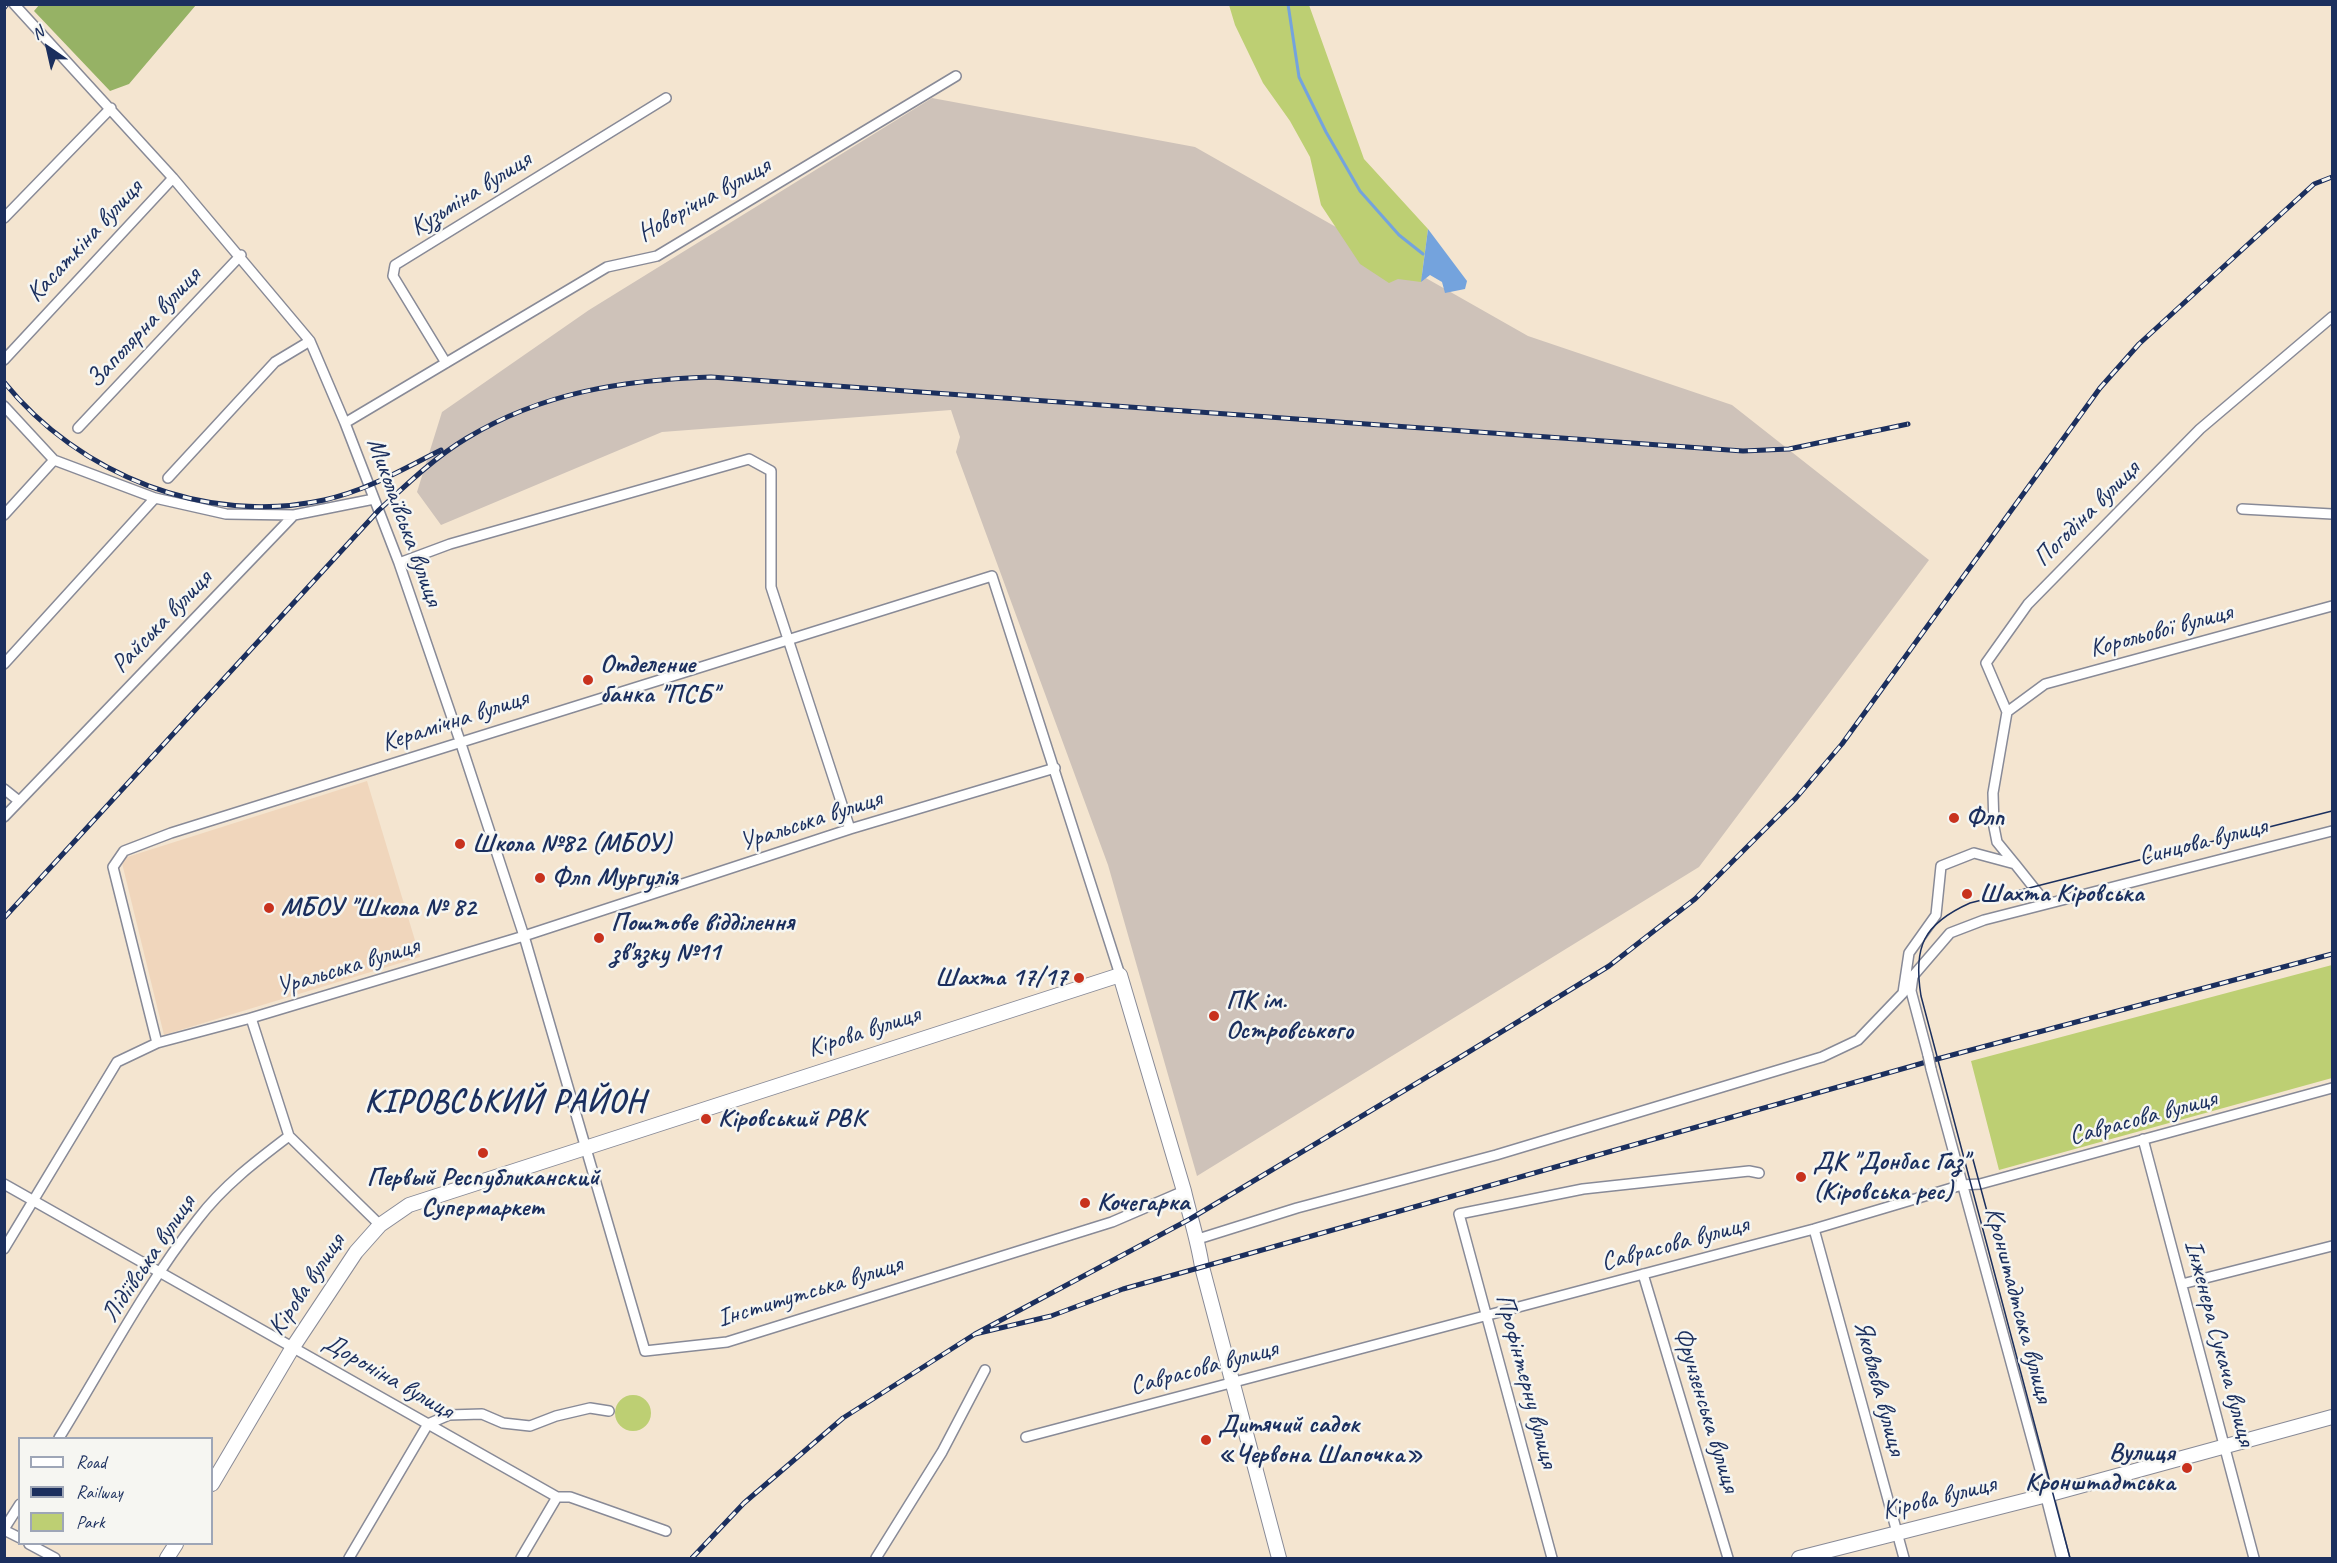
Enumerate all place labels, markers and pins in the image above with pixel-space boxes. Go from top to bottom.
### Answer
place label: Отделение банка "ПСБ" [600,649,718,710]
marker: Отделение банка "ПСБ" [581,673,595,687]
place label: Флп [1966,802,2005,834]
marker: Флп [1947,811,1961,825]
place label: Школа №82 (МБОУ) [472,828,671,860]
marker: Школа №82 (МБОУ) [453,837,467,851]
place label: Флп Мургулія [552,862,678,894]
marker: Флп Мургулія [533,871,547,885]
place label: Шахта Кіровська [1979,878,2144,910]
marker: Шахта Кіровська [1960,887,1974,901]
place label: МБОУ "Школа № 82 [281,892,476,924]
marker: МБОУ "Школа № 82 [262,901,276,915]
place label: Поштове відділення зв'язку №11 [611,907,794,969]
marker: Поштове відділення зв'язку №11 [592,931,606,945]
place label: Шахта 17/17 [935,962,1067,994]
marker: Шахта 17/17 [1072,971,1086,985]
place label: ПК ім. Островського [1226,985,1353,1046]
marker: ПК ім. Островського [1207,1009,1221,1023]
place label: Кіровський РВК [718,1103,865,1135]
marker: Кіровський РВК [699,1112,713,1126]
marker: Первый Республиканский Супермаркет [476,1146,490,1160]
place label: ДК "Донбас Газ" (Кіровська рес) [1813,1146,1968,1208]
place label: Первый Республиканский Супермаркет [367,1162,599,1224]
marker: ДК "Донбас Газ" (Кіровська рес) [1794,1170,1808,1184]
place label: Кочегарка [1097,1187,1189,1219]
marker: Кочегарка [1078,1196,1092,1210]
place label: Дитячий садок «Червона Шапочка» [1218,1409,1423,1470]
marker: Дитячий садок «Червона Шапочка» [1199,1433,1213,1447]
place label: Вулиця Кронштадтська [2025,1437,2175,1498]
marker: Вулиця Кронштадтська [2180,1461,2194,1475]

